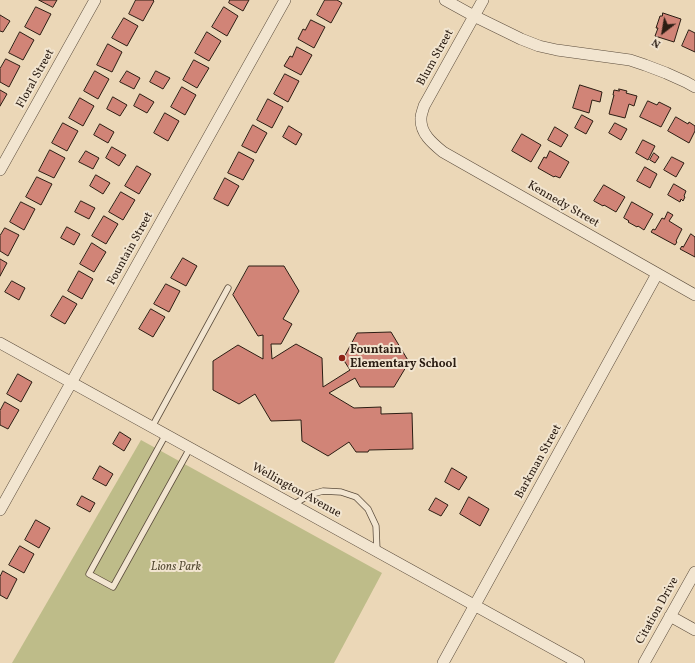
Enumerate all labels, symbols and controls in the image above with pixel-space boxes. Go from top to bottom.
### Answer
north arrow [643,12,683,52]
street label: Blum Street [415,27,457,89]
text: N [649,34,664,51]
street label: Floral Street [14,47,58,111]
street label: Kennedy Street [525,179,601,231]
street label: Fountain Street [105,210,157,288]
place label: Fountain Elementary School [350,344,457,372]
marker: Fountain Elementary School [337,353,347,363]
street label: Barkman Street [513,422,565,502]
street label: Wellington Avenue [249,460,343,522]
park label: Lions Park [151,561,201,575]
street label: Citation Drive [634,575,682,647]

